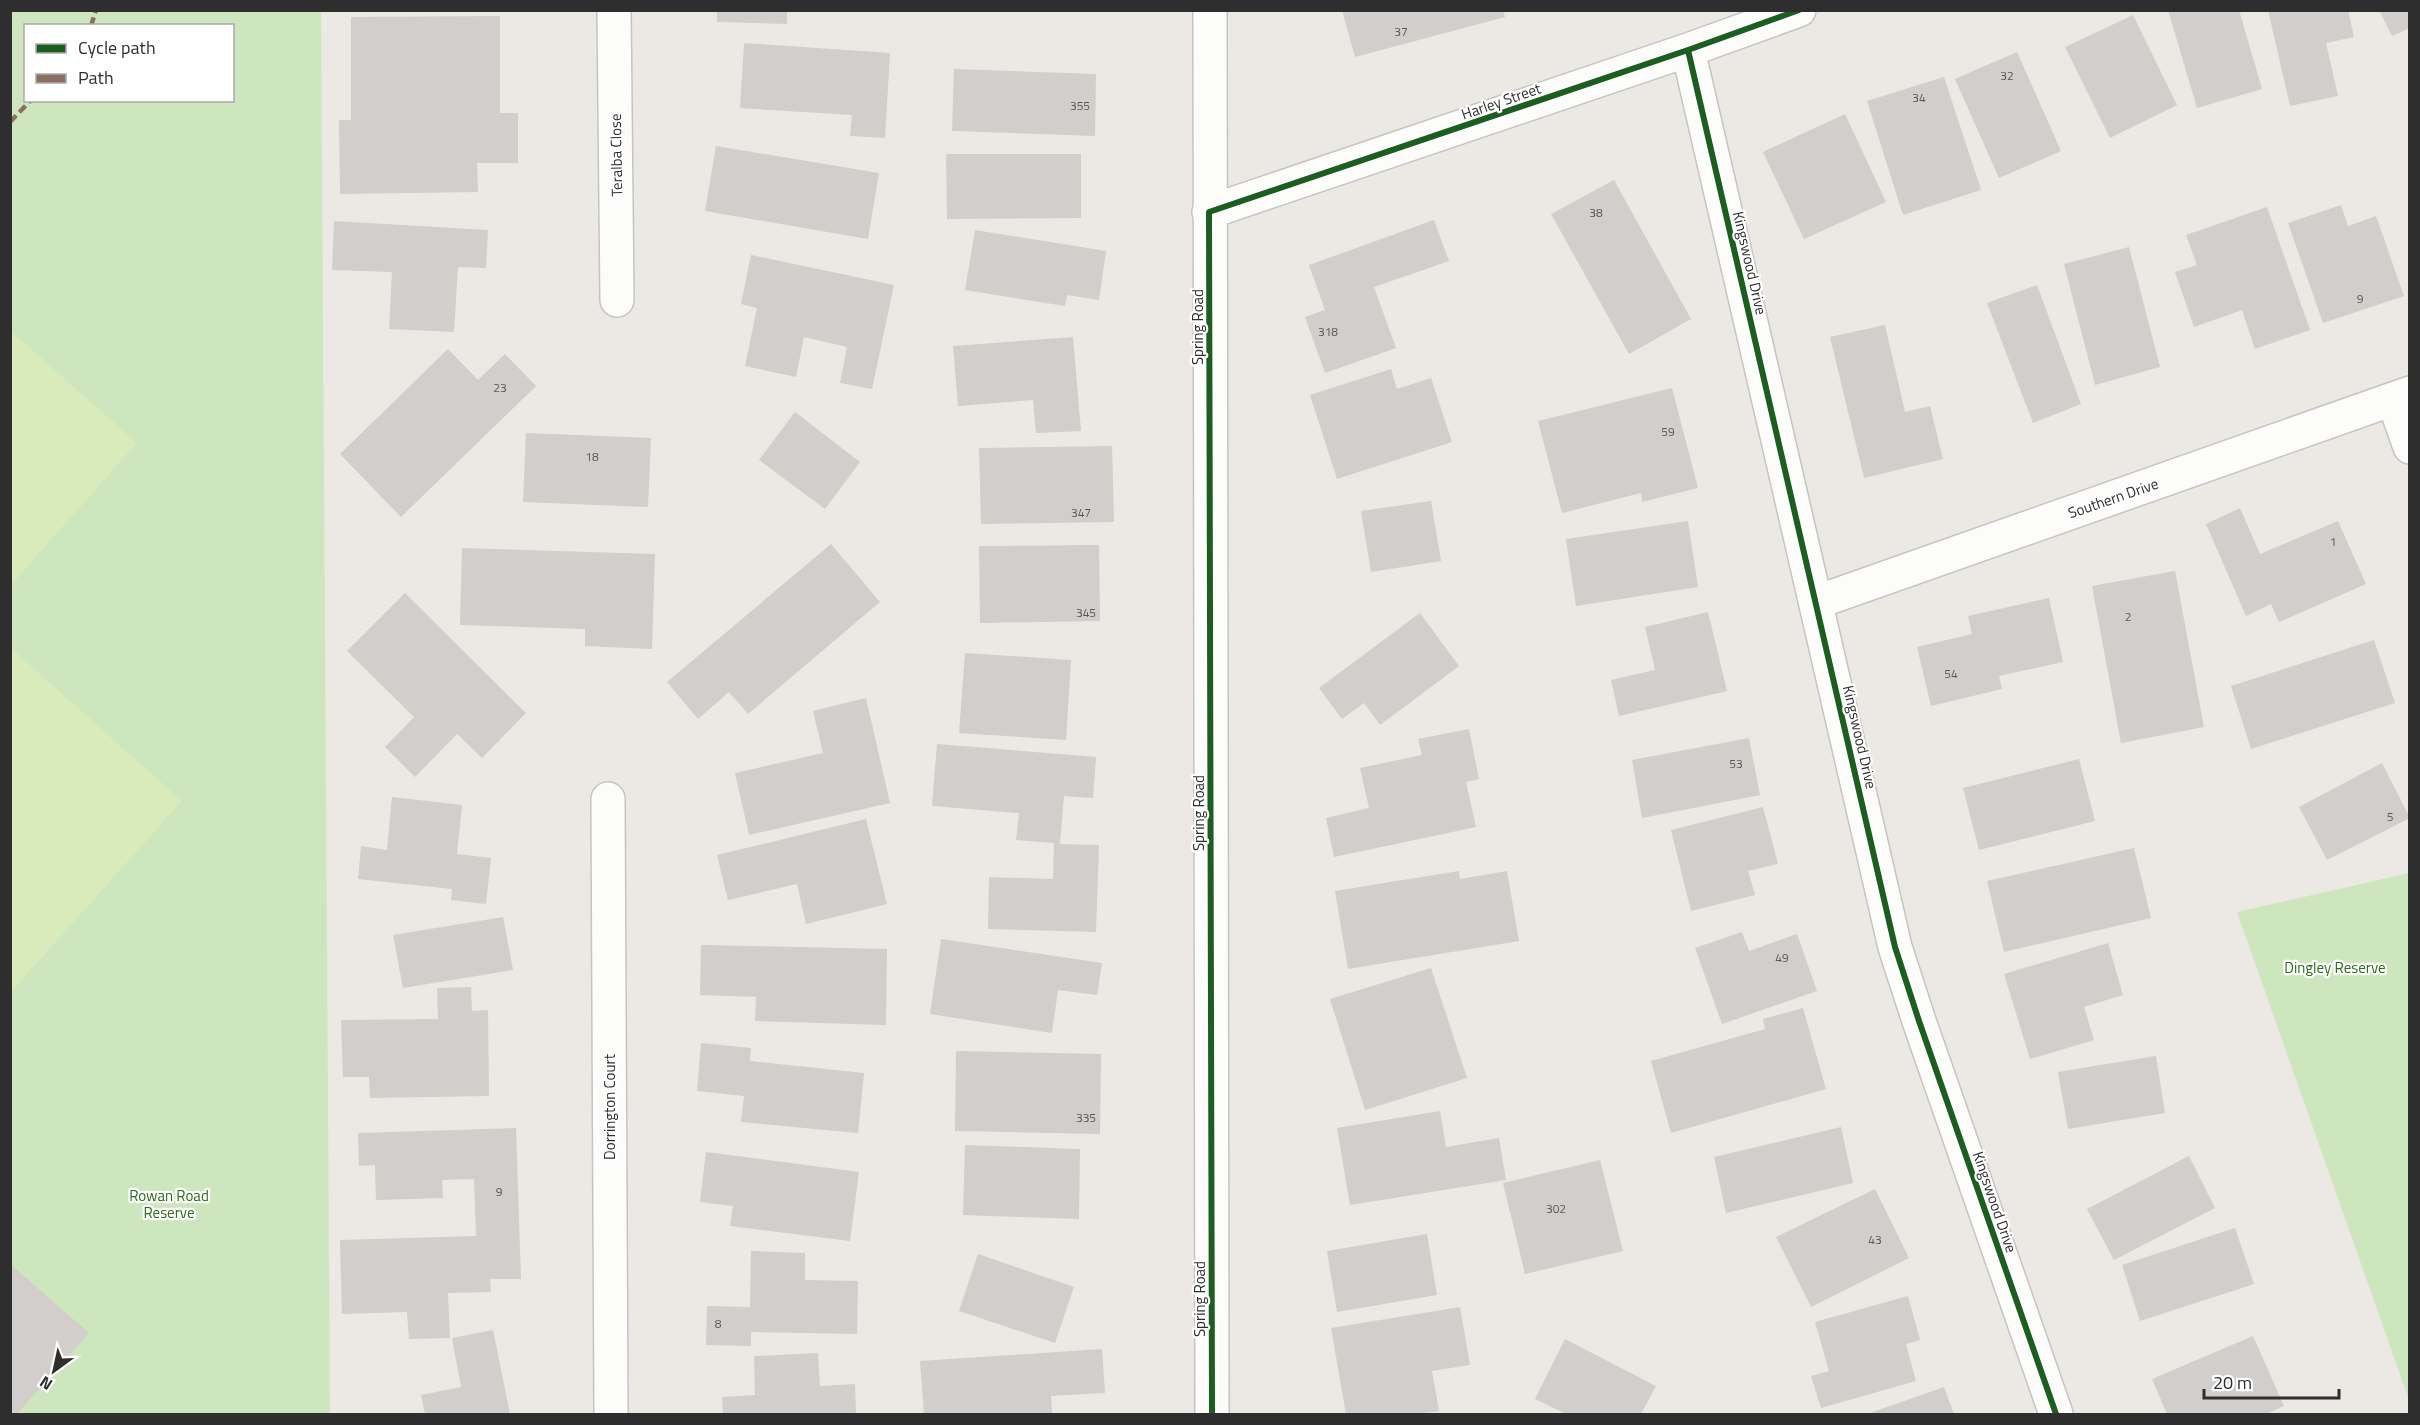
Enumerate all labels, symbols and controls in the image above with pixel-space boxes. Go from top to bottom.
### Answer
house number: 37 [1394,22,1408,41]
legend [24,24,234,102]
text: Cycle path [78,34,156,61]
text: Path [78,64,114,91]
house number: 32 [2000,66,2014,85]
street label: Harley Street [1458,76,1545,125]
house number: 34 [1912,88,1926,107]
house number: 355 [1070,96,1090,115]
street label: Teralba Close [604,113,628,197]
house number: 38 [1589,203,1603,222]
street label: Kingswood Drive [1727,209,1773,317]
street label: Spring Road [1186,289,1209,365]
house number: 9 [2357,289,2364,308]
house number: 318 [1318,322,1338,341]
house number: 23 [493,378,507,397]
house number: 59 [1661,422,1675,441]
house number: 18 [585,447,599,466]
street label: Southern Drive [2065,472,2161,524]
house number: 347 [1071,503,1091,522]
house number: 1 [2330,532,2336,551]
house number: 345 [1076,603,1096,622]
house number: 2 [2125,607,2131,626]
house number: 54 [1944,664,1958,683]
street label: Kingswood Drive [1837,683,1883,791]
house number: 53 [1729,754,1743,773]
street label: Spring Road [1187,775,1210,851]
house number: 5 [2387,807,2394,826]
house number: 49 [1775,948,1789,967]
park label: Dingley Reserve [2284,956,2386,979]
street label: Dorrington Court [598,1053,621,1160]
house number: 335 [1076,1108,1096,1127]
street label: Kingswood Drive [1967,1148,2023,1256]
house number: 9 [496,1182,503,1201]
park label: Rowan Road Reserve [129,1184,209,1224]
house number: 302 [1546,1199,1566,1218]
house number: 43 [1868,1230,1882,1249]
street label: Spring Road [1188,1261,1211,1337]
house number: 8 [715,1314,722,1333]
north arrow [24,1341,84,1401]
scale bar [2204,1362,2339,1400]
text: 20 m [2213,1369,2252,1396]
text: N [35,1370,57,1397]

